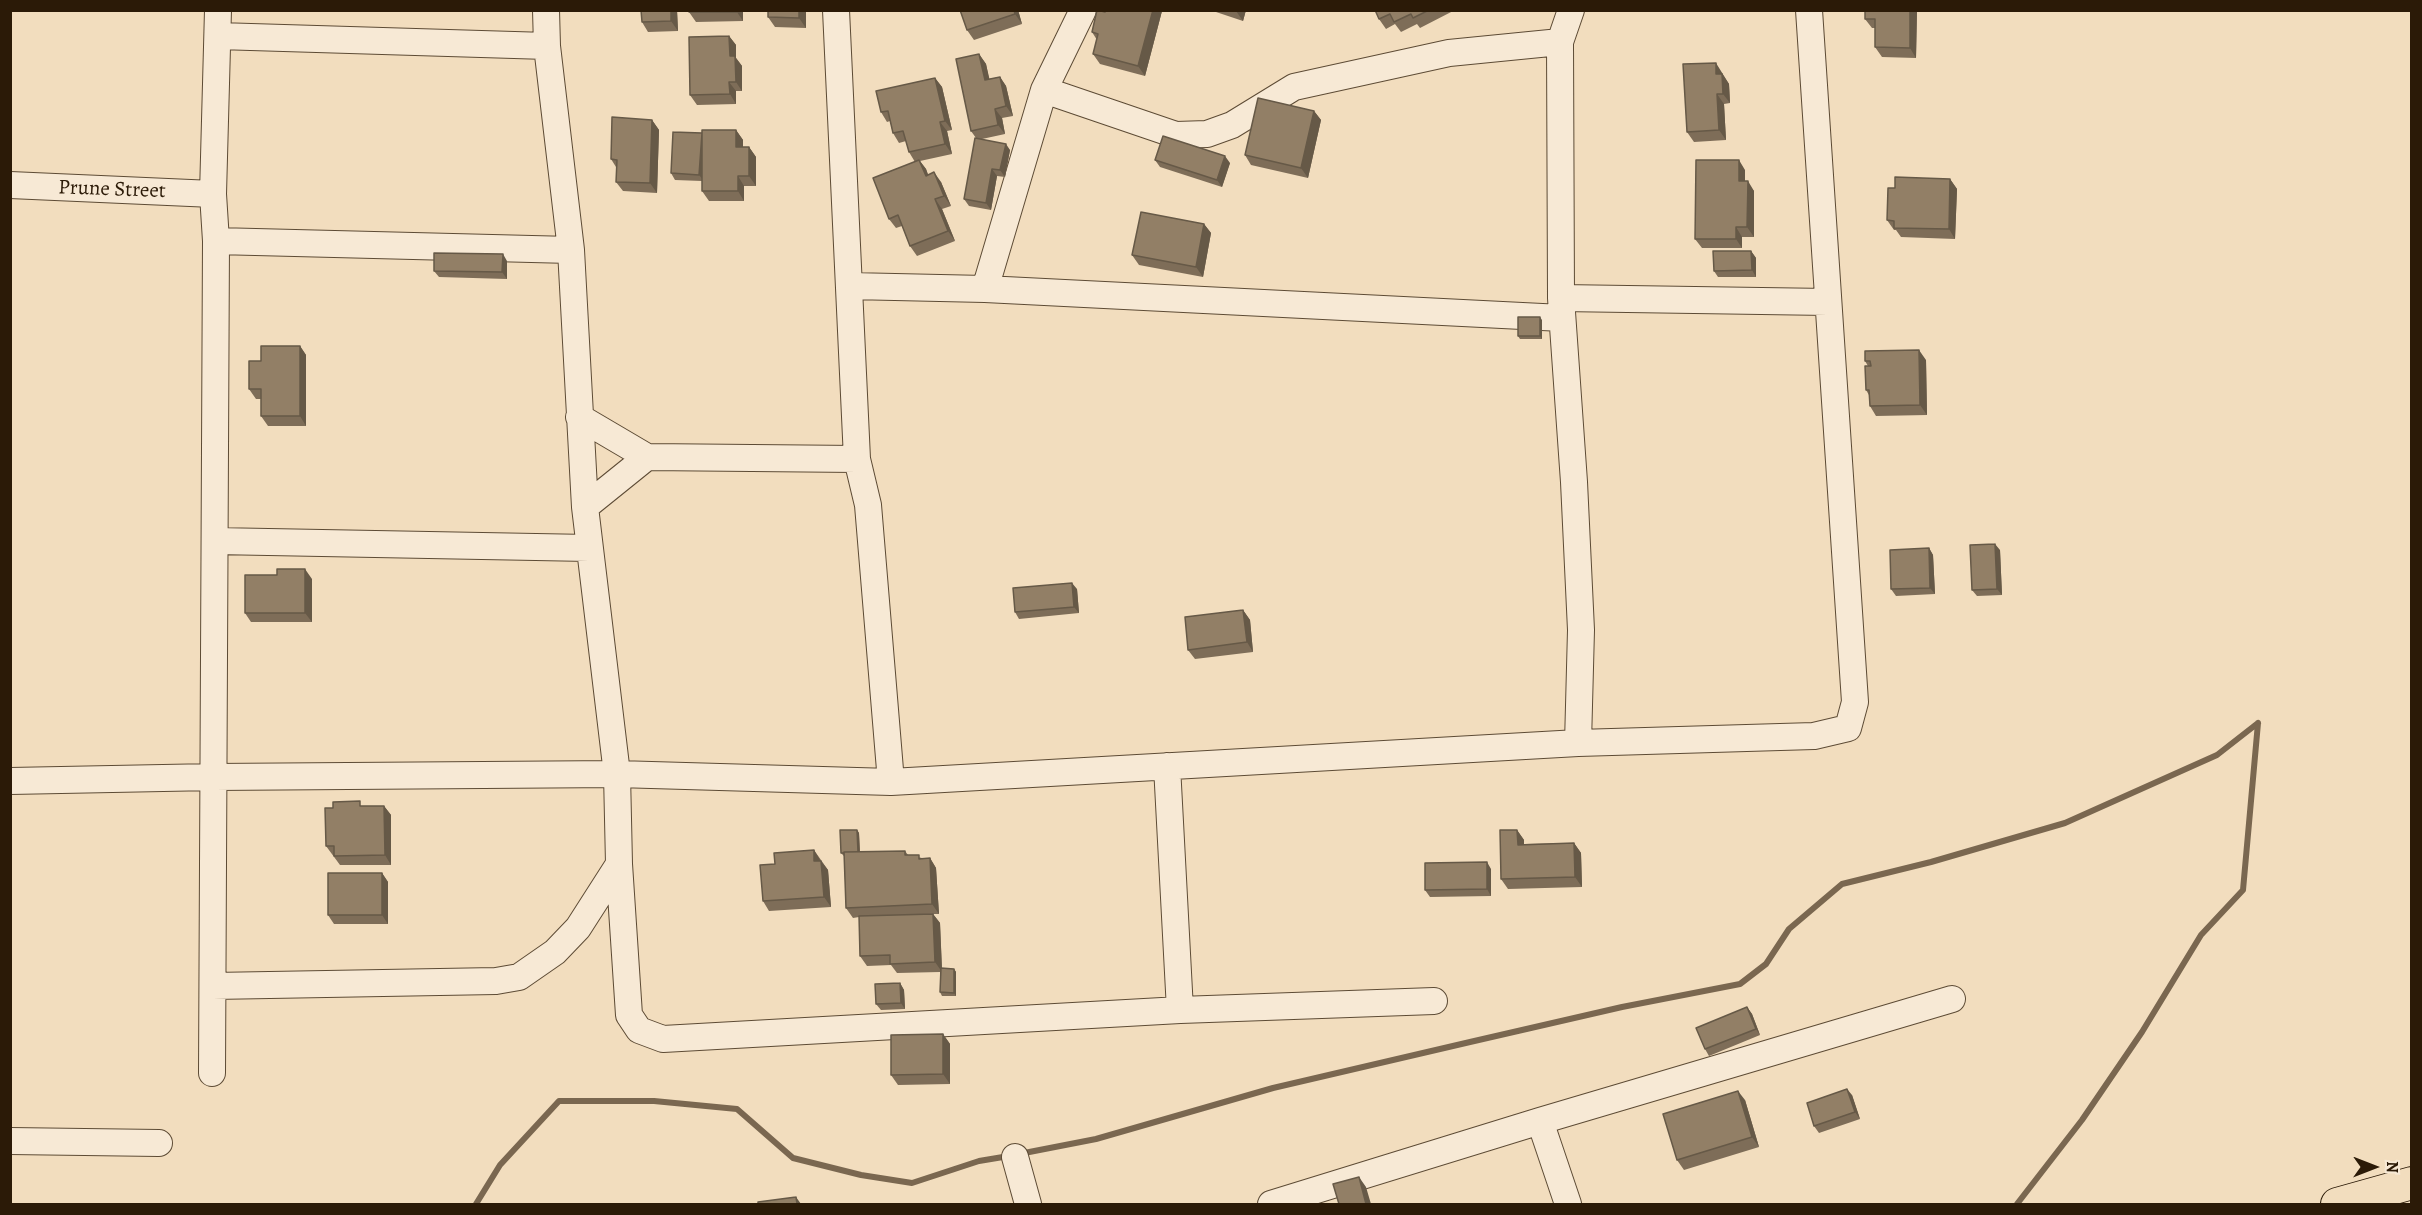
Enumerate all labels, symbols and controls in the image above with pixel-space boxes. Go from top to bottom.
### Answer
street label: Prune Street [58,176,166,204]
north arrow [2344,1137,2404,1197]
text: N [2381,1161,2403,1173]

